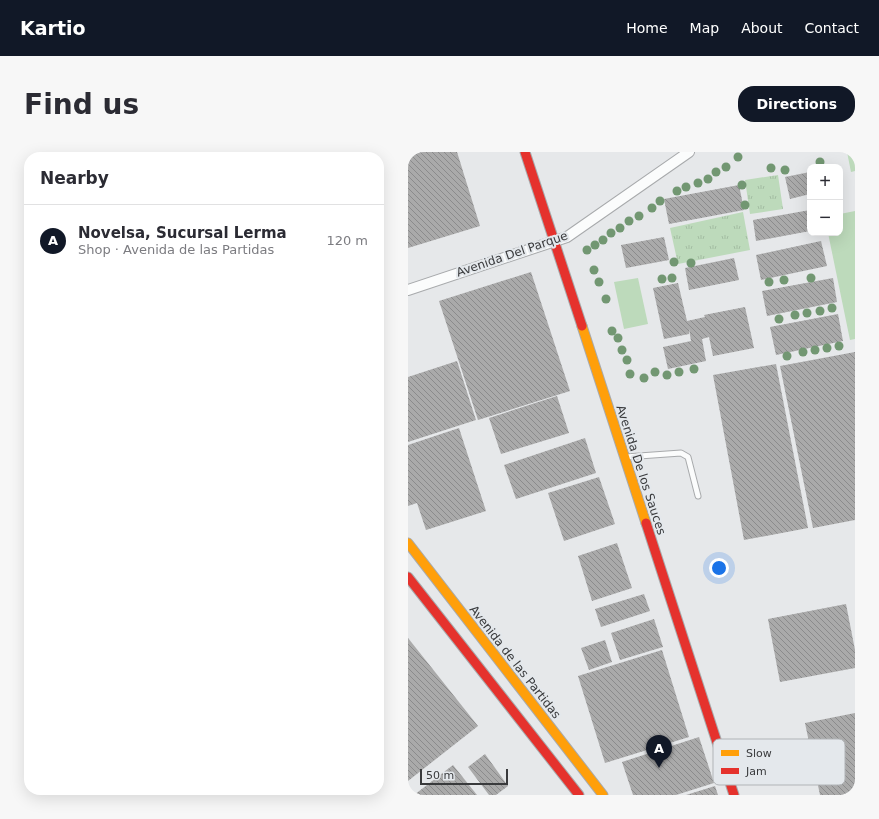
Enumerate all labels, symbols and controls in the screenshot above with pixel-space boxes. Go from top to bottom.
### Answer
text: Kartio [20,17,86,39]
text: Home [626,20,668,36]
text: Map [690,20,719,36]
text: About [741,20,783,36]
text: Contact [805,20,859,36]
button: Directions [738,86,855,122]
text: Find us [24,88,139,121]
map controls [807,164,843,236]
button: + [807,164,843,200]
text: Nearby [40,168,109,188]
button: − [807,200,843,236]
text: Novelsa, Sucursal Lerma [78,224,287,242]
street label: Avenida Del Parque [454,228,570,280]
text: A [48,233,58,248]
text: 120 m [326,233,368,248]
text: Shop · Avenida de las Partidas [78,242,274,257]
street label: Avenida De los Sauces [613,403,669,537]
your location [709,558,729,578]
street label: Avenida de las Partidas [467,603,563,721]
pin: A [646,735,672,768]
legend [713,739,845,785]
text: Slow [746,747,772,760]
text: Jam [745,765,767,778]
scale bar [420,767,508,786]
text: 50 m [426,769,454,782]

